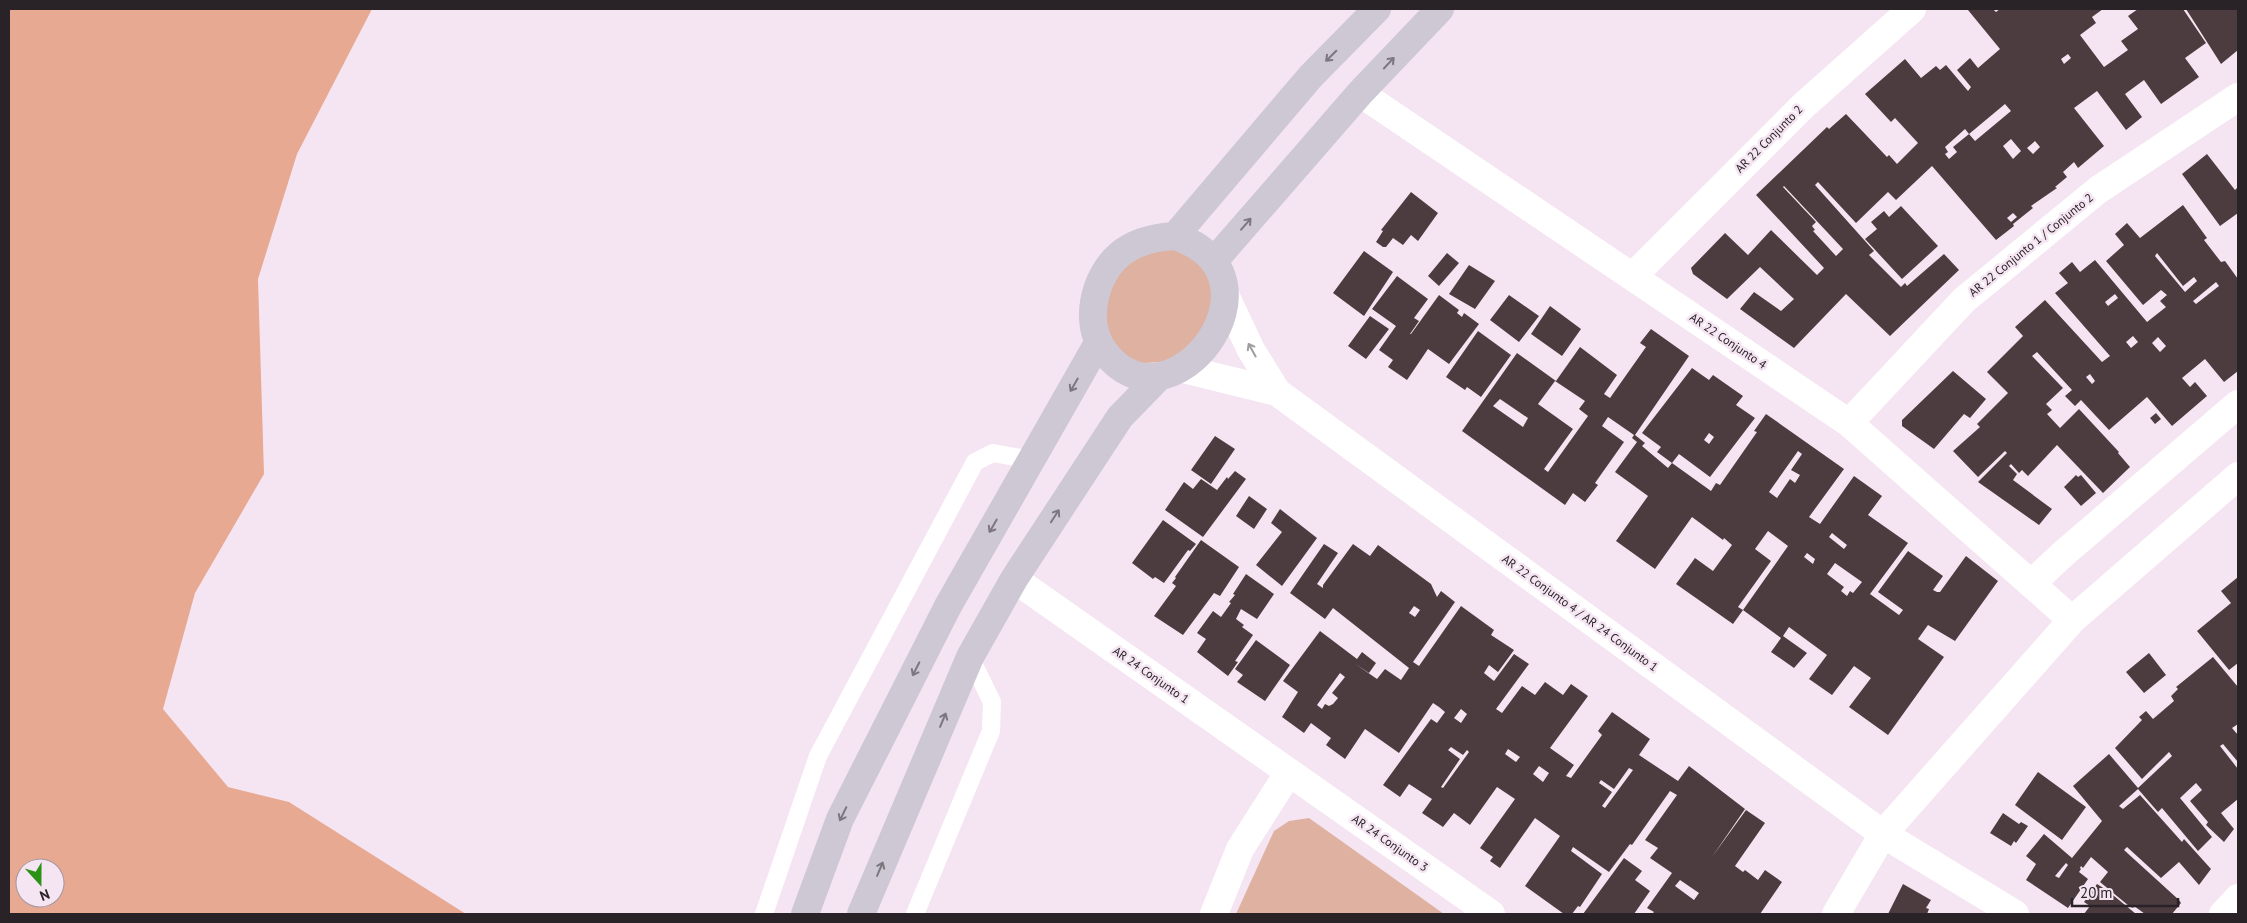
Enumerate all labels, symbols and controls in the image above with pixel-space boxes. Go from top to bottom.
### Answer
one-way arrow [1324,50,1337,62]
one-way arrow [1383,56,1395,69]
street label: AR 22 Conjunto 2 [1732,102,1806,176]
street label: AR 22 Conjunto 1 / Conjunto 2 [1965,190,2096,299]
one-way arrow [1240,217,1252,230]
street label: AR 22 Conjunto 4 [1687,309,1770,372]
one-way arrow [1246,343,1256,358]
one-way arrow [1068,378,1078,392]
one-way arrow [1050,510,1060,524]
one-way arrow [988,519,998,534]
street label: AR 22 Conjunto 4 / AR 24 Conjunto 1 [1499,551,1661,674]
street label: AR 24 Conjunto 1 [1110,643,1192,706]
one-way arrow [911,661,920,676]
one-way arrow [939,713,949,728]
one-way arrow [838,807,848,822]
street label: AR 24 Conjunto 3 [1349,811,1431,874]
north arrow [15,858,65,908]
one-way arrow [876,862,885,877]
scale bar [2072,876,2178,908]
text: 20 m [2080,883,2113,902]
text: N [37,885,52,905]

